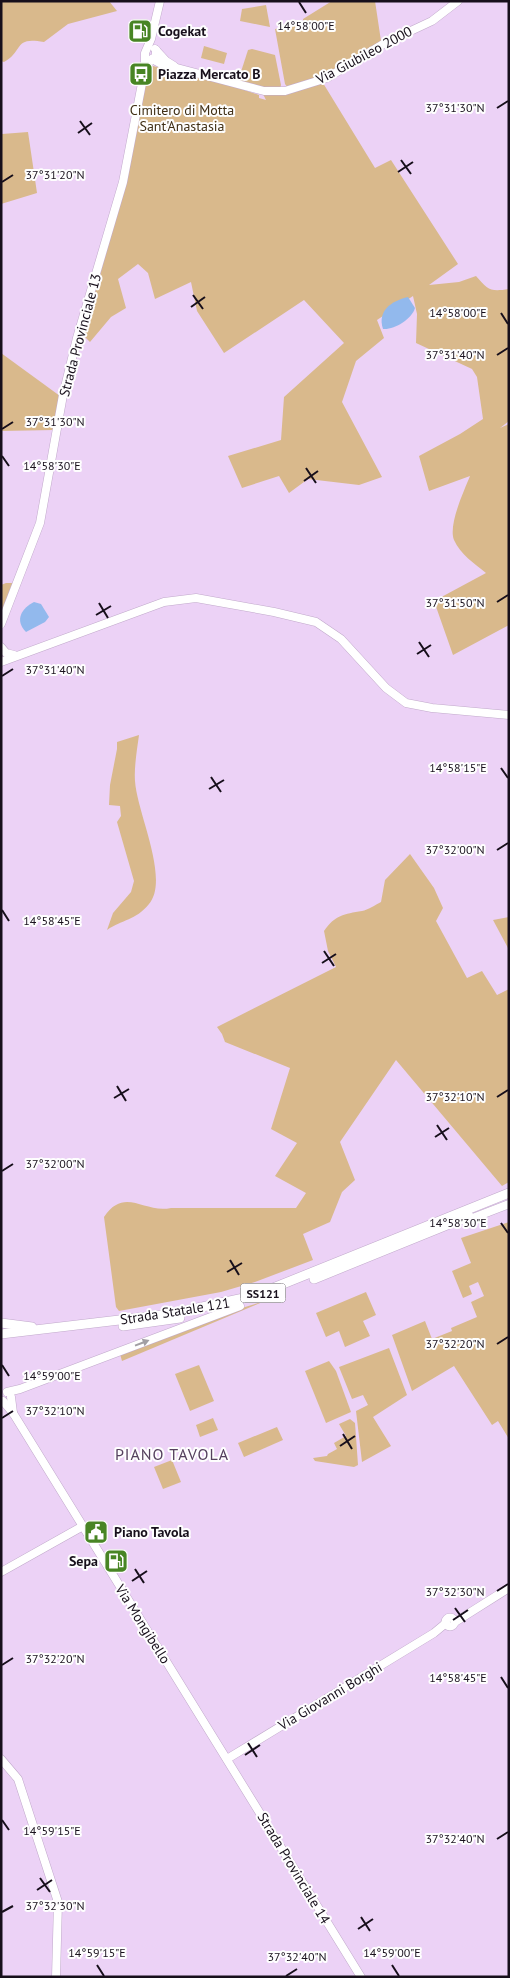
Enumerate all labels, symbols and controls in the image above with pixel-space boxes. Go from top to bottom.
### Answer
fuel station icon: Cogekat [127,18,153,44]
text: 14°58'00"E [277,18,335,33]
place label: Cogekat [158,22,206,40]
street label: Via Giubileo 2000 [312,22,416,88]
bus stop icon: Piazza Mercato B [128,61,154,87]
place label: Piazza Mercato B [158,65,260,83]
text: 37°31'30"N [425,100,485,115]
park label: Cimitero di Motta Sant'Anastasia [130,101,234,135]
text: 37°31'20"N [25,167,85,182]
street label: Strada Provinciale 13 [55,271,105,399]
text: 14°58'00"E [429,305,487,320]
text: 37°31'40"N [425,347,485,362]
text: 37°31'30"N [25,414,85,429]
text: 14°58'30"E [23,458,81,473]
text: 37°31'50"N [425,595,485,610]
text: 37°31'40"N [25,662,85,677]
text: 14°58'15"E [429,760,487,775]
text: 37°32'00"N [425,842,485,857]
text: 14°58'45"E [23,913,81,928]
text: 37°32'10"N [425,1089,485,1104]
text: 37°32'00"N [25,1156,85,1171]
text: 14°58'30"E [429,1215,487,1230]
road number: SS121 [240,1284,286,1302]
street label: Strada Statale 121 [119,1293,231,1329]
text: 37°32'20"N [425,1336,485,1351]
one-way arrow [135,1339,150,1347]
text: 14°59'00"E [23,1368,81,1383]
text: 37°32'10"N [25,1403,85,1418]
district label: PIANO TAVOLA [115,1444,229,1464]
public building icon: Piano Tavola [83,1519,109,1545]
place label: Piano Tavola [114,1523,190,1541]
fuel station icon: Sepa [103,1548,129,1574]
place label: Sepa [69,1552,98,1570]
street label: Via Mongibello [111,1580,175,1667]
text: 37°32'30"N [425,1584,485,1599]
text: 37°32'20"N [25,1651,85,1666]
street label: Via Giovanni Borghi [274,1658,385,1735]
text: 14°58'45"E [429,1670,487,1685]
street label: Strada Provinciale 14 [254,1809,335,1927]
text: 14°59'15"E [23,1823,81,1838]
text: 37°32'40"N [425,1831,485,1846]
text: 37°32'30"N [25,1898,85,1913]
text: 14°59'15"E [68,1945,126,1960]
text: 14°59'00"E [363,1945,421,1960]
text: 37°32'40"N [267,1949,327,1964]

